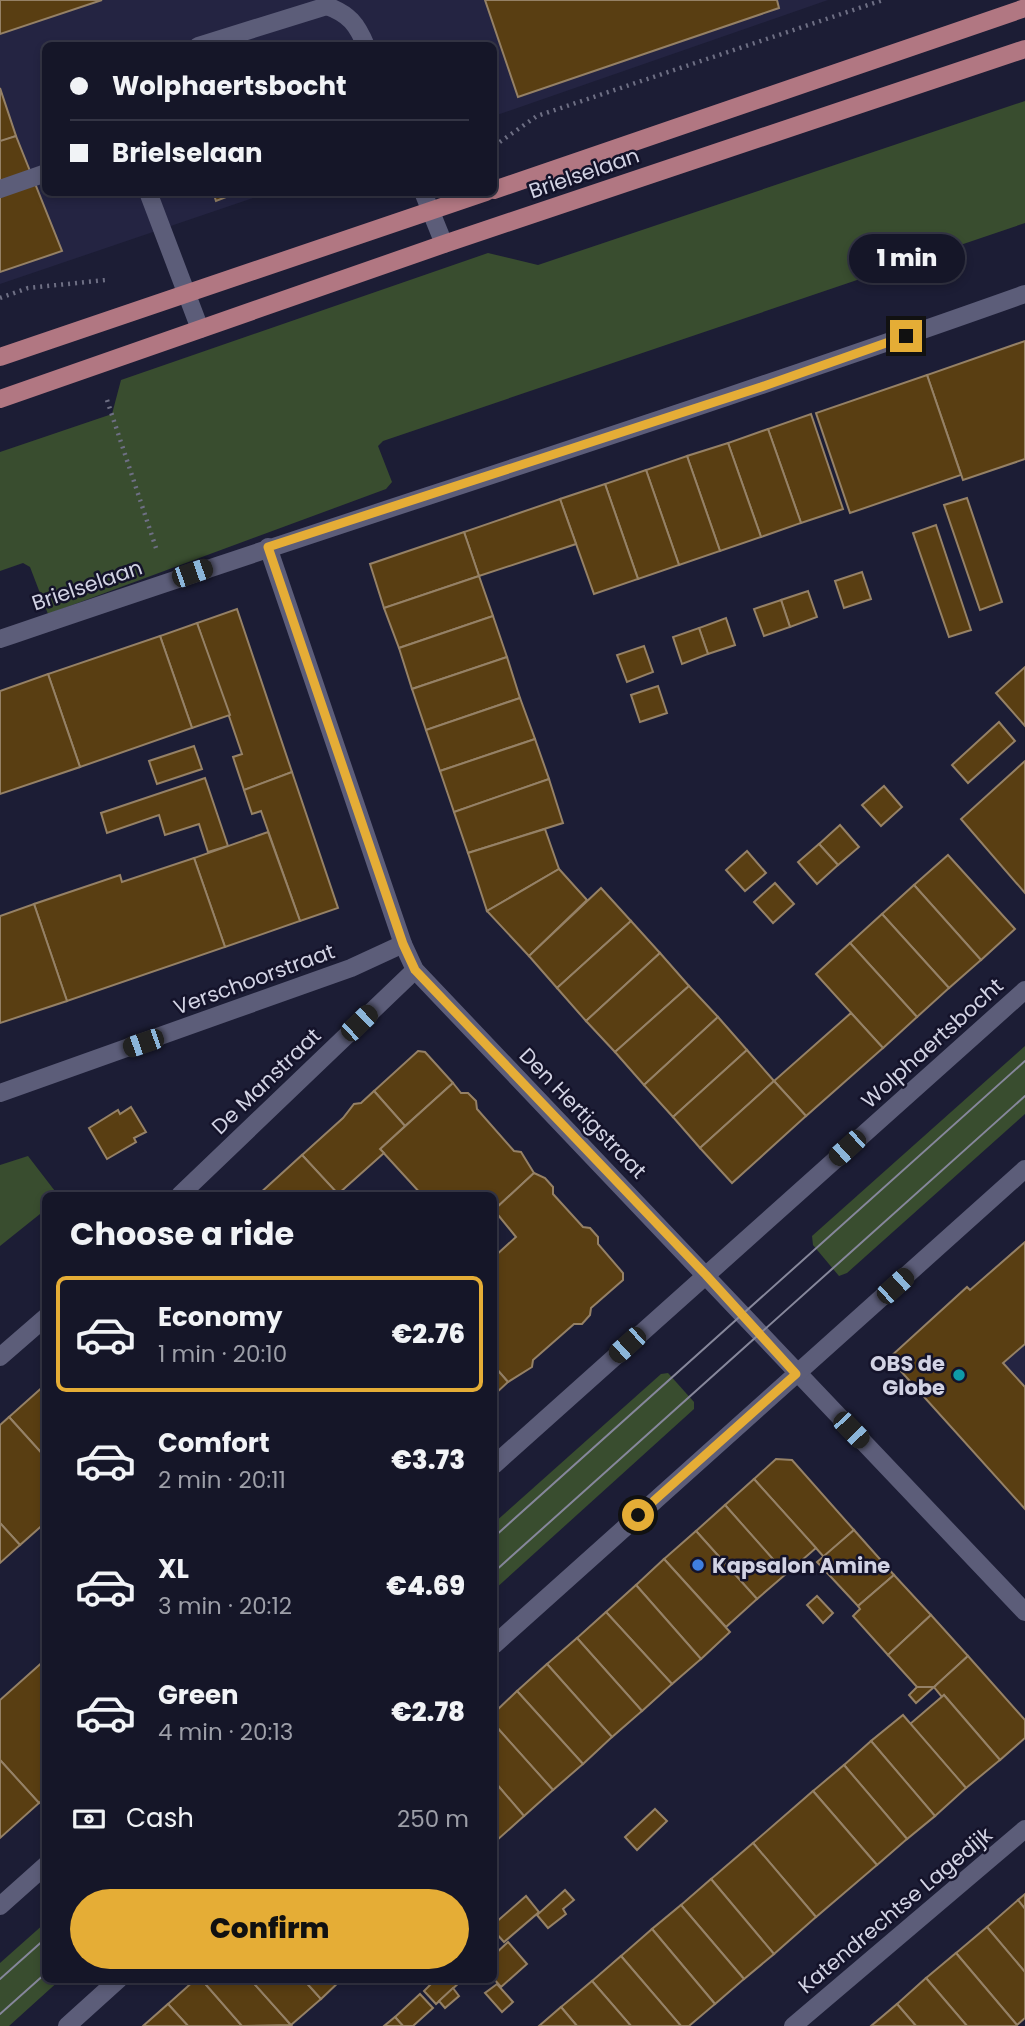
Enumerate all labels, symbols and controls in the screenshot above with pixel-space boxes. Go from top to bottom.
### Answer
text: Wolphaertsbocht [112,68,347,104]
text: Brielselaan [112,135,263,171]
street label: Brielselaan [525,141,643,205]
callout: 1 min [848,234,964,284]
text: 1 min [877,242,937,274]
route end [890,320,922,352]
street label: Brielselaan [28,553,146,617]
car [169,556,216,590]
street label: Verschoorstraat [169,936,339,1022]
street label: Wolphaertsbocht [855,971,1009,1115]
car [337,1001,382,1045]
street label: De Manstraat [205,1021,327,1141]
car [120,1026,167,1060]
street label: Den Hertigstraat [513,1041,653,1185]
car [825,1126,870,1170]
text: Choose a ride [70,1211,294,1256]
car [873,1264,918,1308]
text: Economy [158,1299,282,1335]
icon: car [74,1303,137,1366]
text: €2.76 [392,1316,465,1352]
car [605,1323,650,1367]
text: 1 min · 20:10 [158,1338,287,1370]
place label: OBS de Globe [870,1349,945,1402]
marker: OBS de Globe [951,1367,967,1383]
car [829,1408,874,1452]
text: Comfort [158,1425,270,1461]
icon: car [74,1429,137,1492]
text: €3.73 [391,1442,465,1478]
text: 2 min · 20:11 [158,1464,286,1496]
route start [622,1499,654,1531]
text: XL [158,1551,189,1587]
place label: Kapsalon Amine [712,1551,890,1580]
icon: car [74,1555,137,1618]
marker: Kapsalon Amine [690,1557,706,1573]
text: €4.69 [386,1568,465,1604]
text: 3 min · 20:12 [158,1590,292,1622]
text: Green [158,1677,239,1713]
icon: car [74,1681,137,1744]
text: €2.78 [391,1694,465,1730]
text: 4 min · 20:13 [158,1716,293,1748]
icon: cash [70,1800,108,1838]
text: Cash [126,1800,194,1836]
text: 250 m [397,1803,469,1835]
street label: Katendrechtse Lagedijk [792,1820,998,2000]
button: Confirm [70,1889,469,1969]

